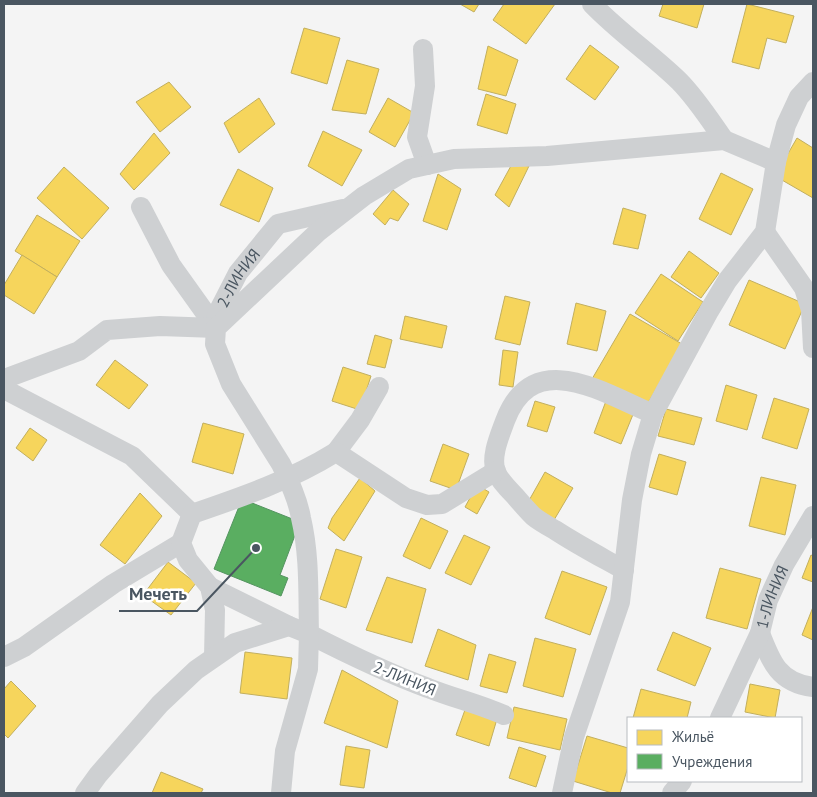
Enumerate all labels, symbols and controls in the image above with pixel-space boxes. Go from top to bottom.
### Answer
street label: 2-ЛИНИЯ [212,244,264,311]
street label: 1-ЛИНИЯ [751,562,793,630]
callout: Мечеть [119,578,197,611]
text: Мечеть [129,582,187,605]
street label: 2-ЛИНИЯ [371,656,439,700]
legend [627,717,802,782]
text: Жильё [671,727,714,746]
text: Учреждения [672,752,752,771]

